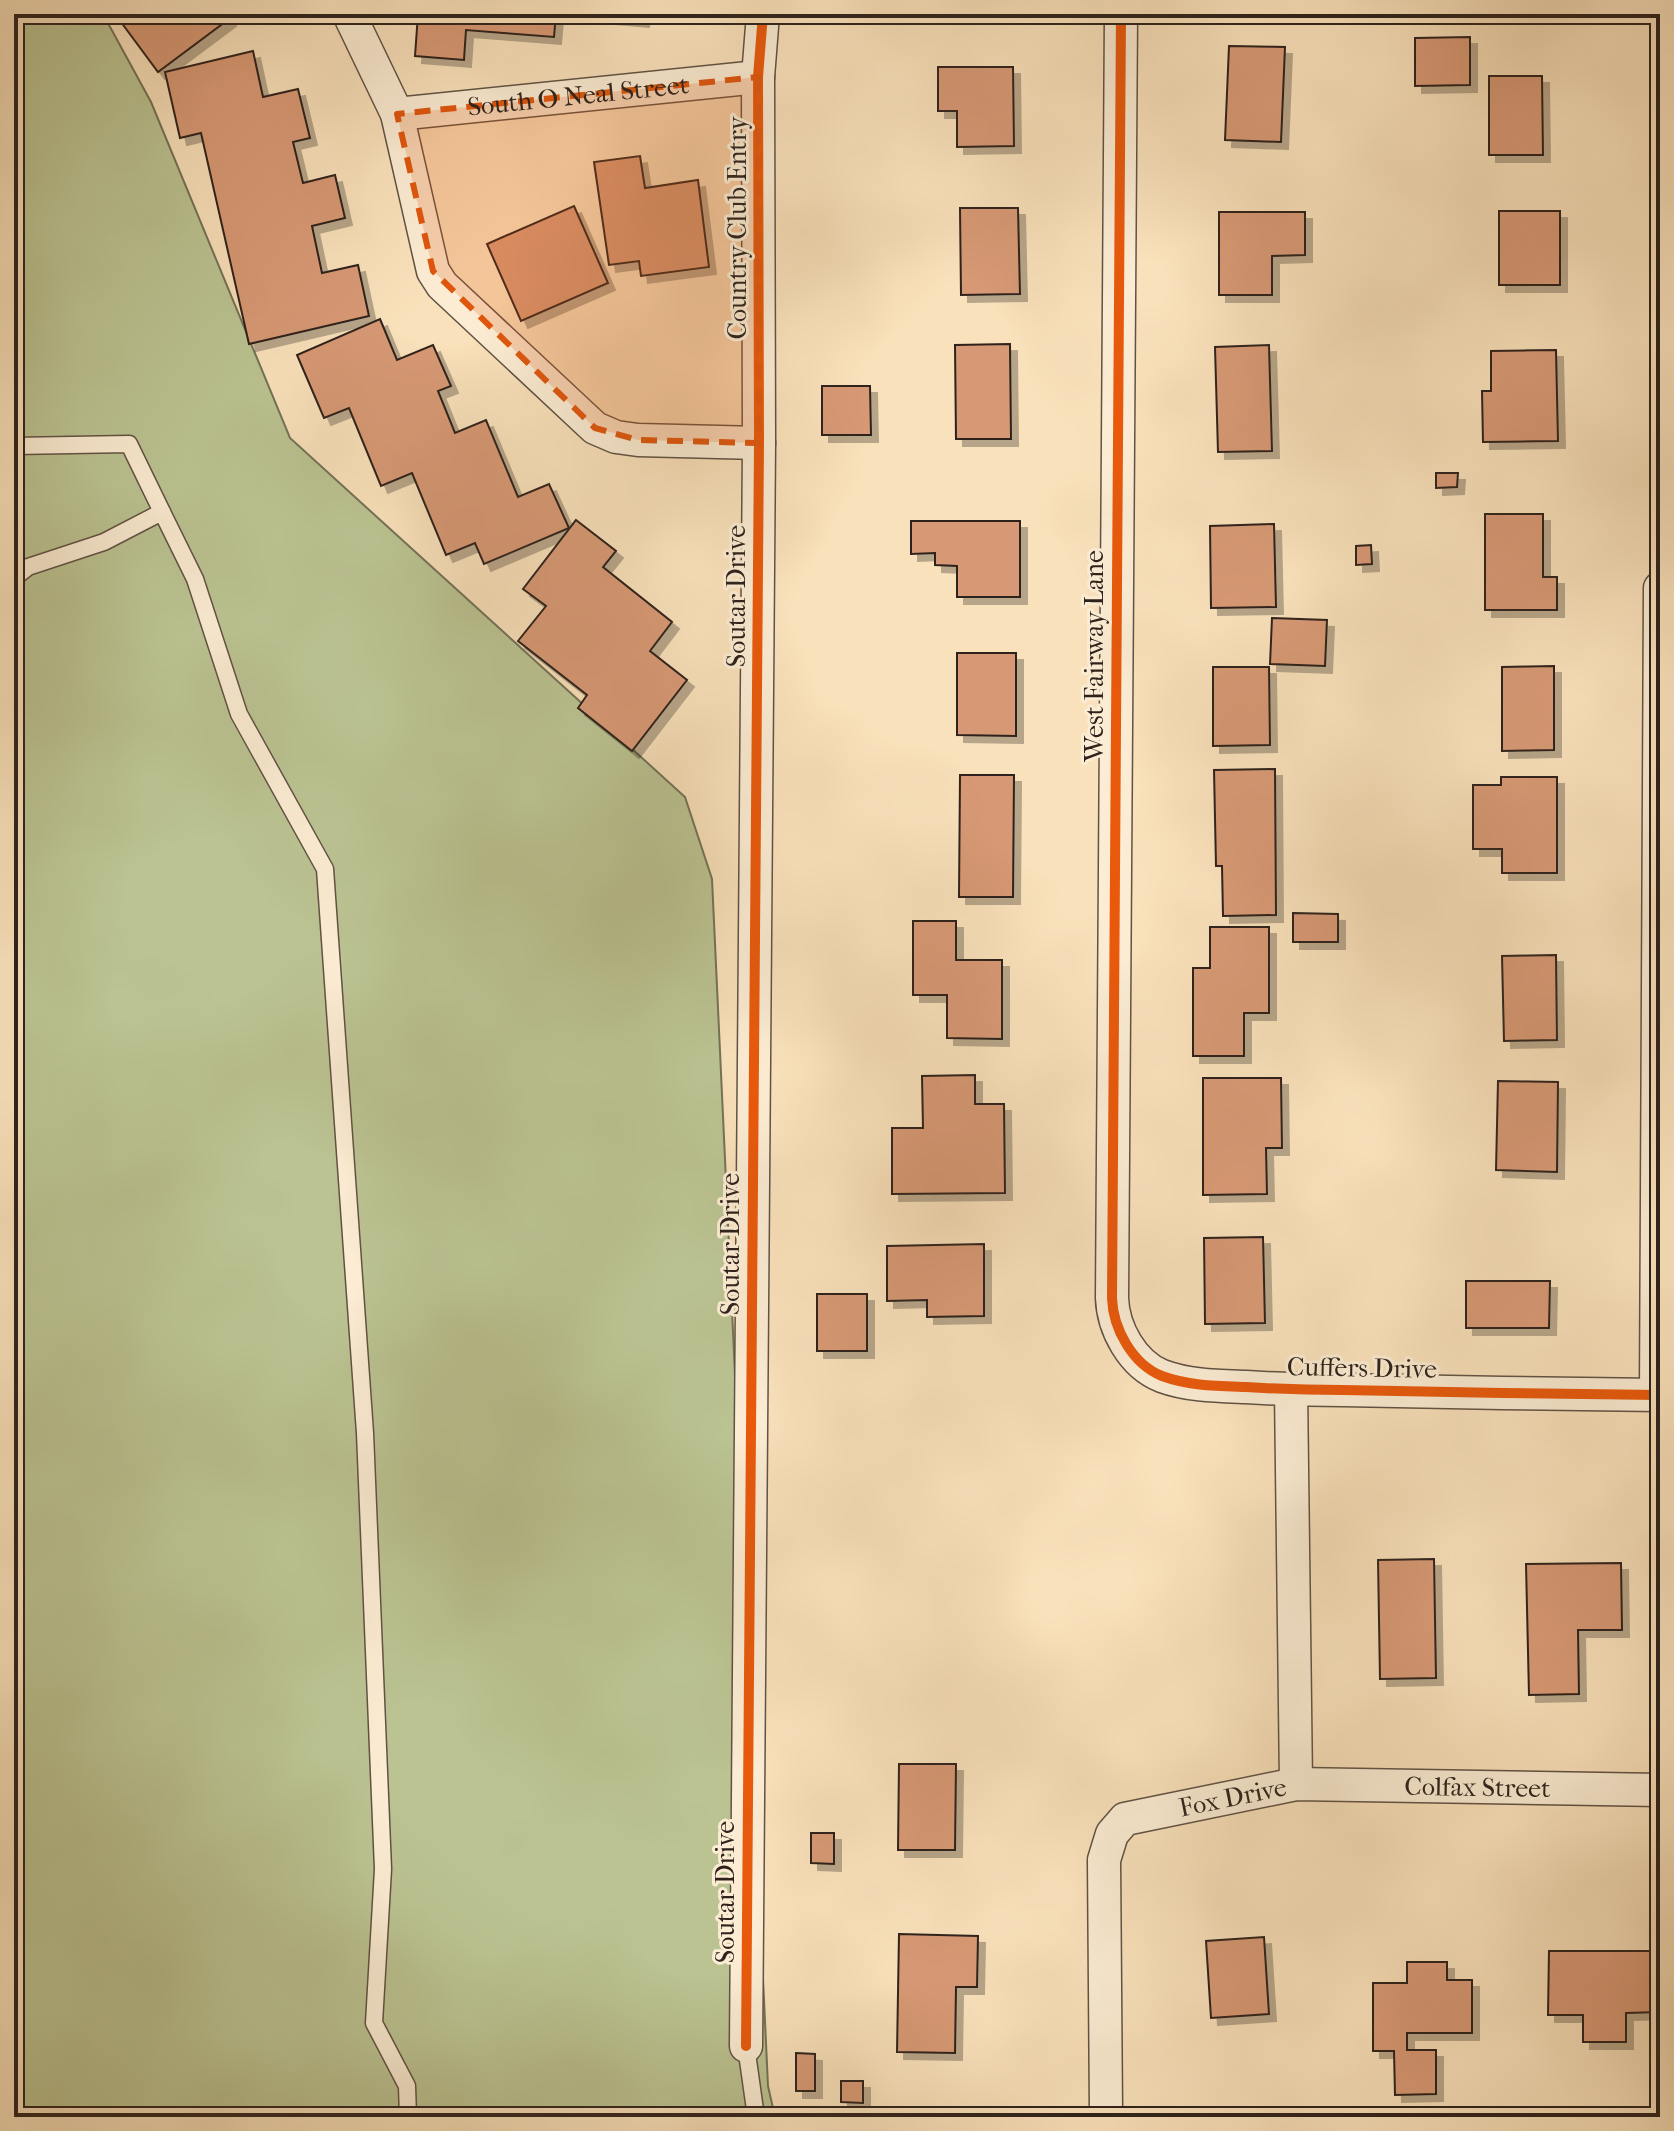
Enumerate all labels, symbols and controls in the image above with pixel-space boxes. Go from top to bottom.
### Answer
street label: South O Neal Street [466,69,691,122]
street label: Country Club Entry [722,115,753,340]
street label: Soutar Drive [721,525,752,667]
street label: West Fairway Lane [1079,550,1110,763]
street label: Soutar Drive [715,1173,746,1315]
street label: Cuffers Drive [1287,1351,1437,1385]
street label: Colfax Street [1404,1770,1551,1804]
street label: Fox Drive [1176,1771,1289,1823]
street label: Soutar Drive [710,1821,741,1963]

